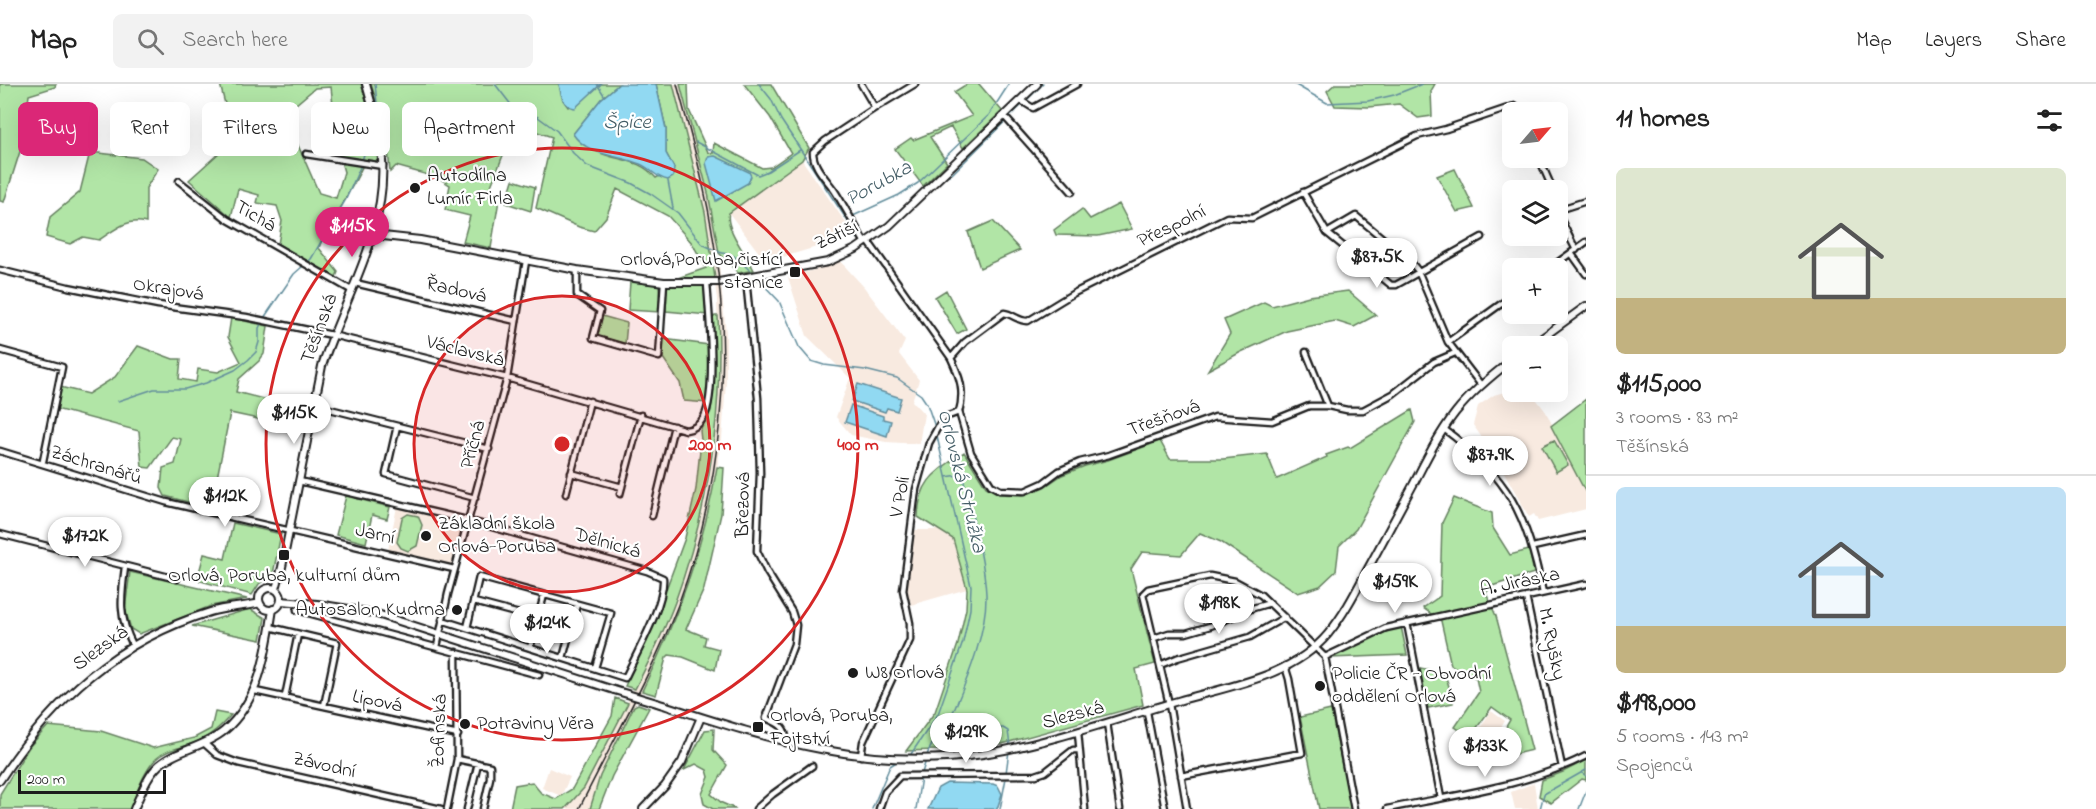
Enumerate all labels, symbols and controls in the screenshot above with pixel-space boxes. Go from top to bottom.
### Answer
search box [113,14,533,68]
text: Map [30,21,77,62]
icon: search [134,25,167,58]
text: Search here [182,25,288,57]
text: Map [1856,26,1892,56]
text: Layers [1925,26,1982,56]
text: Share [2015,26,2066,56]
text: 11 homes [1616,101,1710,139]
chip: Buy [18,102,98,156]
chip: Rent [110,102,190,156]
chip: Filters [202,102,299,156]
chip: New [311,102,390,156]
chip: Apartment [402,102,537,156]
north arrow [1502,102,1568,168]
map controls [1502,102,1568,402]
icon: filters [2033,104,2066,137]
water label: Špice [603,108,652,138]
water label: Porubka [841,153,918,214]
place label: Autodílna Lumír Firla [427,162,513,214]
button: layers [1502,180,1568,246]
marker: Autodílna Lumír Firla [408,181,422,195]
street label: Tichá [229,194,281,240]
street label: Přespolní [1133,198,1211,256]
pin: $115K [310,207,394,258]
icon: home [1787,207,1895,315]
text: $115K [329,212,375,241]
street label: Zátiší [810,213,864,259]
pin: $87.5K [1328,238,1426,289]
text: $87.5K [1350,243,1404,272]
place label: Orlová,Poruba,čistící stanice [620,246,783,298]
button: + [1502,258,1568,324]
marker: Orlová,Poruba,čistící stanice [788,265,802,279]
street label: Okrajová [131,270,205,310]
street label: Řadová [423,270,489,312]
street label: Těšínská [294,290,346,368]
street label: Václavská [422,328,507,376]
button: − [1502,336,1568,402]
text: $115,000 [1616,366,1701,404]
street label: Třešňová [1124,393,1204,445]
pin: $115K [252,394,336,445]
text: $115K [271,399,317,428]
text: 3 rooms · 83 m² [1616,404,1738,433]
water label: Orlovská Stružka [929,406,993,557]
street label: Příčná [454,418,494,472]
text: 200 m [688,433,732,459]
text: 400 m [837,433,879,459]
text: Těšínská [1616,433,1688,462]
centre of rings [552,434,572,454]
pin: $87.9K [1441,436,1539,487]
street label: Záchranářů [47,438,145,494]
text: $87.9K [1466,441,1514,470]
street label: Březová [729,472,759,539]
street label: V Poli [883,474,919,521]
pin: $112K [183,477,267,528]
text: $112K [203,482,247,511]
place label: Základní škola Orlová-Poruba [438,510,556,562]
street label: Jarní [352,516,398,554]
pin: $172K [43,517,127,568]
street label: Dělnická [569,520,644,567]
text: $172K [62,522,108,551]
icon: home [1787,526,1895,634]
marker: Základní škola Orlová-Poruba [419,529,433,543]
marker: Orlová, Poruba, kulturní dům [277,548,291,562]
street label: A. Jiráska [1477,560,1563,606]
place label: Orlová, Poruba, kulturní dům [168,562,400,591]
pin: $159K [1353,563,1437,614]
text: $159K [1372,568,1418,597]
pin: $198K [1177,584,1261,635]
text: $198K [1198,589,1240,618]
place label: Autosalon Kudrna [295,596,445,625]
marker: Autosalon Kudrna [450,603,464,617]
pin: $124K [505,604,589,655]
street label: M. Ryšky [1529,605,1573,683]
text: $124K [524,609,570,638]
street label: Slezská [67,619,135,679]
place label: W8 Orlová [865,659,944,688]
place label: Policie ČR - Obvodní oddělení Orlová [1332,660,1492,712]
marker: W8 Orlová [846,666,860,680]
marker: Policie ČR - Obvodní oddělení Orlová [1313,679,1327,693]
street label: Lipová [349,683,405,721]
text: $198,000 [1616,685,1696,723]
street label: Žofinská [424,694,456,768]
street label: Slezská [1039,694,1107,738]
place label: Orlová, Poruba, Fojtství [769,702,893,754]
place label: Potraviny Věra [477,710,594,739]
pin: $129K [924,713,1008,764]
marker: Potraviny Věra [458,717,472,731]
text: $129K [944,718,988,747]
marker: Orlová, Poruba, Fojtství [751,720,765,734]
text: 5 rooms · 143 m² [1616,723,1749,752]
pin: $133K [1443,727,1527,778]
text: $133K [1463,732,1507,761]
street label: Závodní [289,745,359,787]
text: Spojenců [1616,752,1693,781]
scale bar [18,767,166,794]
text: 200 m [27,768,65,792]

